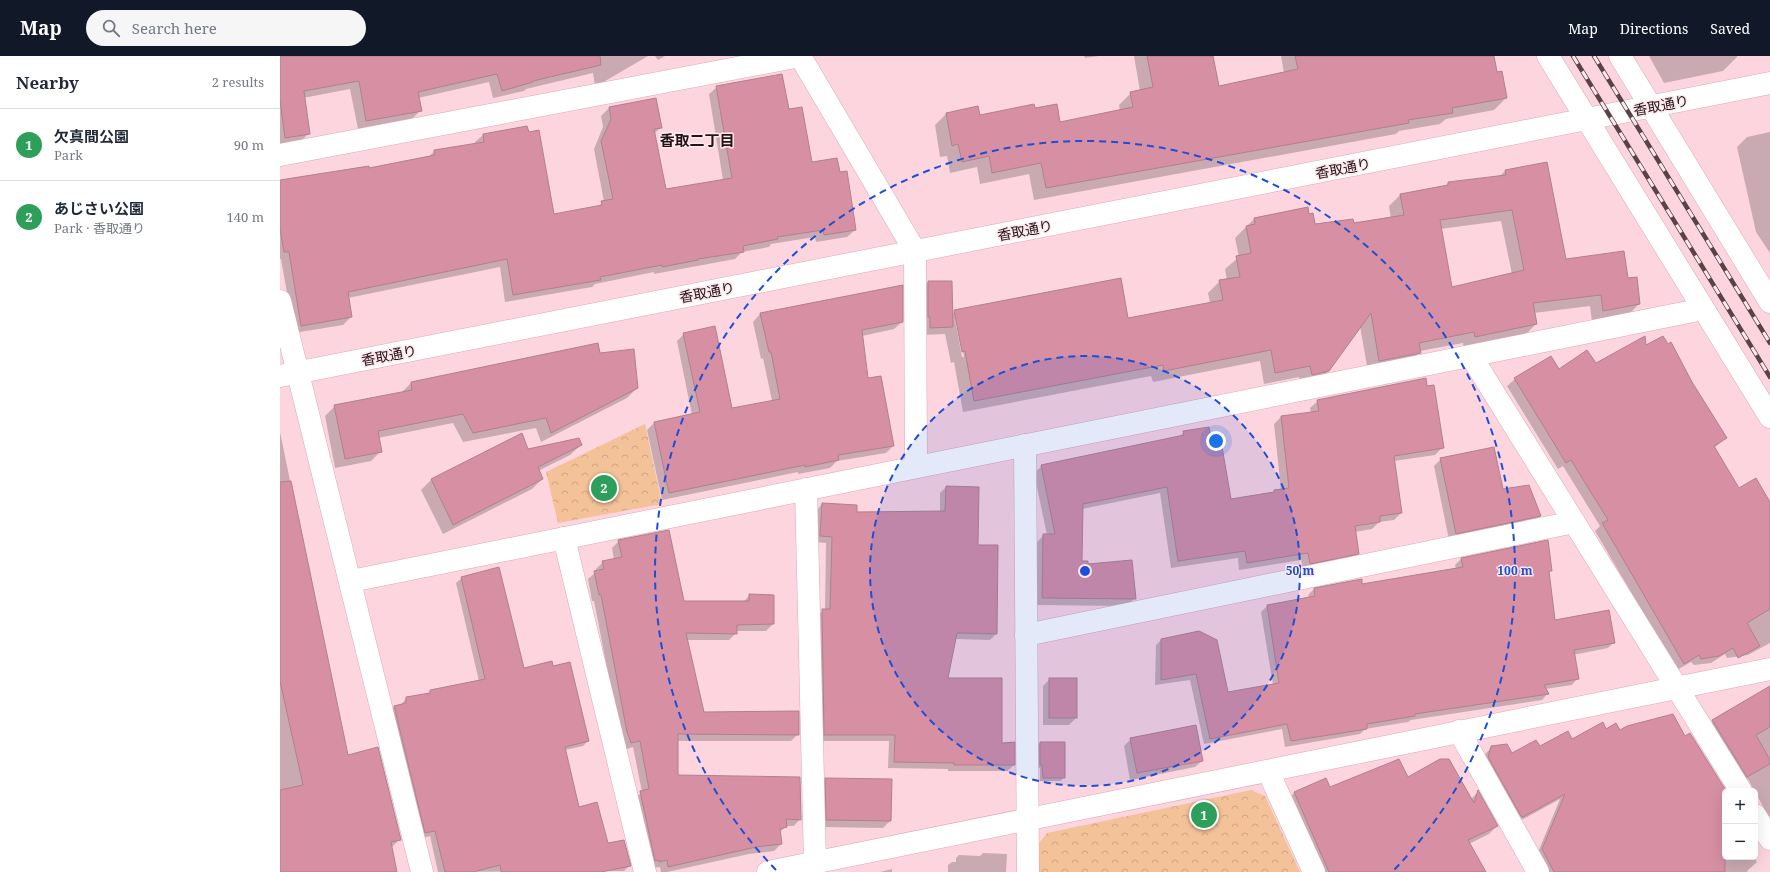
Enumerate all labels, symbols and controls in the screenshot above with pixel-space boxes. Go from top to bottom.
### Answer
search box [86,10,366,46]
text: Map [20,15,62,41]
icon: search [100,17,122,39]
text: Search here [132,18,217,38]
text: Map [1568,19,1598,38]
text: Directions [1620,19,1688,38]
text: Saved [1710,19,1750,38]
text: Nearby [16,71,79,94]
text: 2 results [212,73,264,91]
street label: 香取通り [1632,90,1690,120]
text: 欠真間公園 [54,126,129,146]
district label: 香取二丁目 [659,130,735,150]
text: 1 [25,136,33,154]
text: 90 m [234,136,264,154]
text: Park [54,146,83,164]
street label: 香取通り [1314,153,1372,183]
text: あじさい公園 [54,198,144,218]
text: 2 [25,208,33,226]
text: 140 m [227,208,264,226]
street label: 香取通り [996,215,1054,245]
text: Park · 香取通り [54,219,145,237]
street label: 香取通り [678,277,736,307]
street label: 香取通り [360,340,418,370]
your location [1206,431,1226,451]
pin: 2 [591,473,617,503]
text: 50 m [1286,562,1314,579]
text: 100 m [1497,562,1533,579]
centre of rings [1078,564,1092,578]
map controls [1722,788,1758,860]
button: + [1722,788,1758,824]
pin: 1 [1191,800,1217,830]
button: − [1722,824,1758,860]

